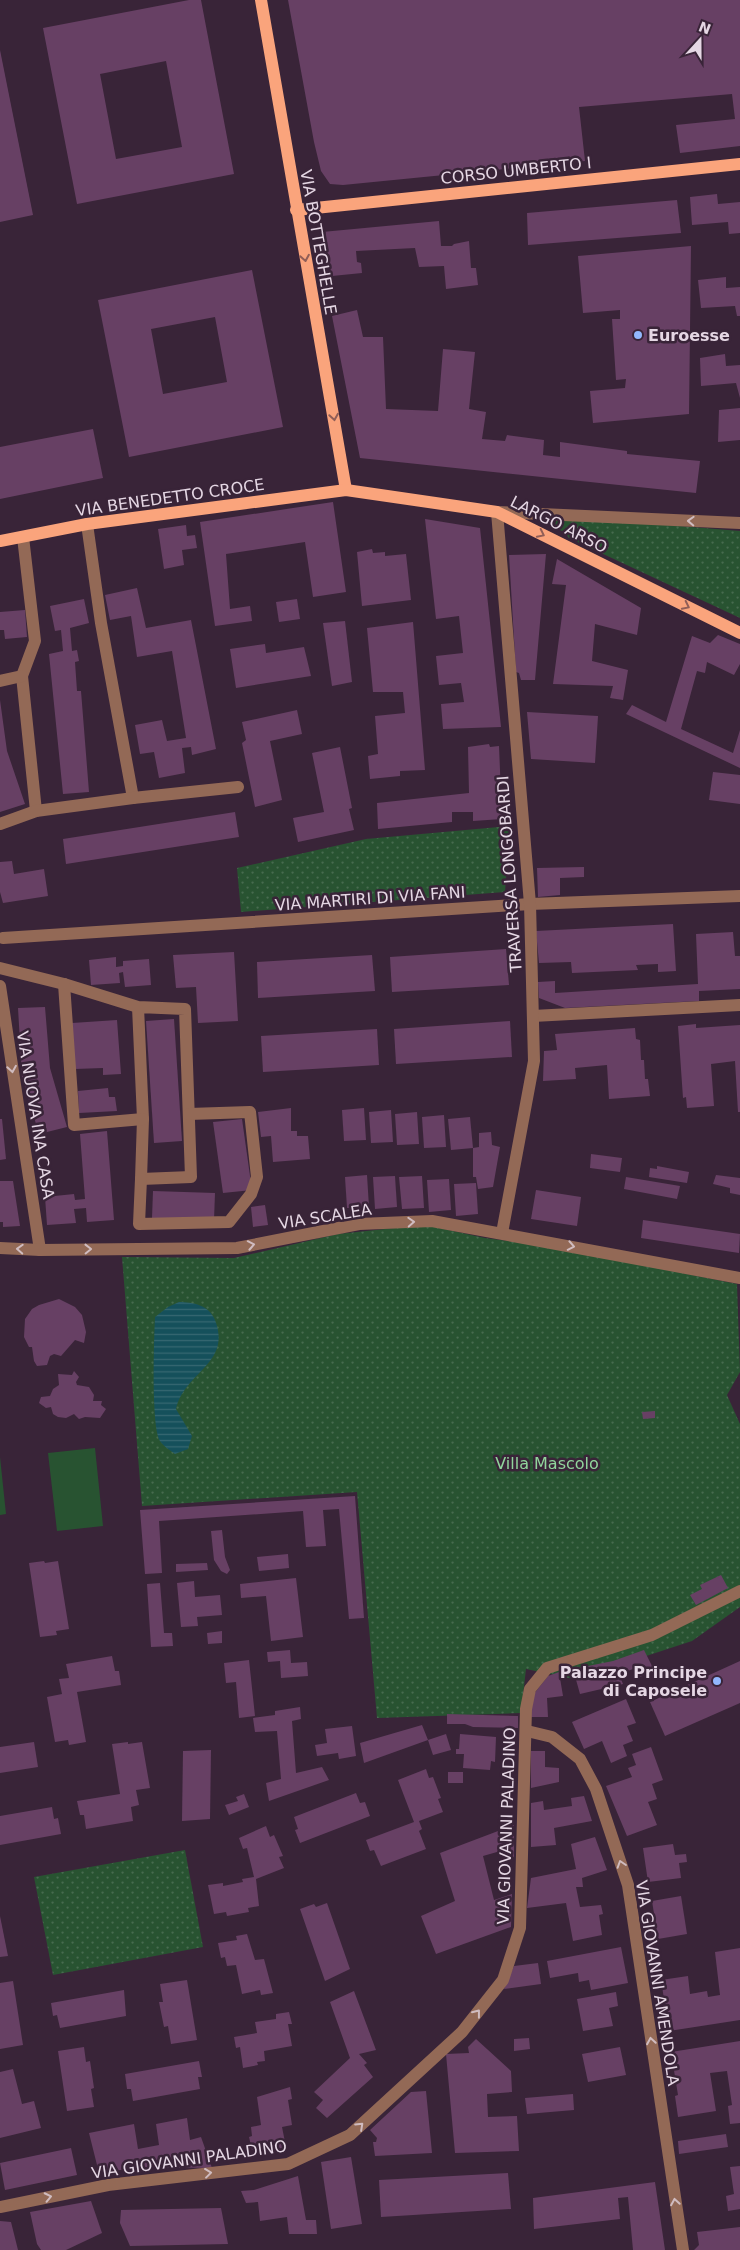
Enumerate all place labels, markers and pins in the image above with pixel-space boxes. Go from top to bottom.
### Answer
place label: Euroesse [648,326,730,345]
marker: Euroesse [632,329,644,341]
place label: Palazzo Principe di Caposele [560,1663,707,1700]
marker: Palazzo Principe di Caposele [711,1675,723,1687]

